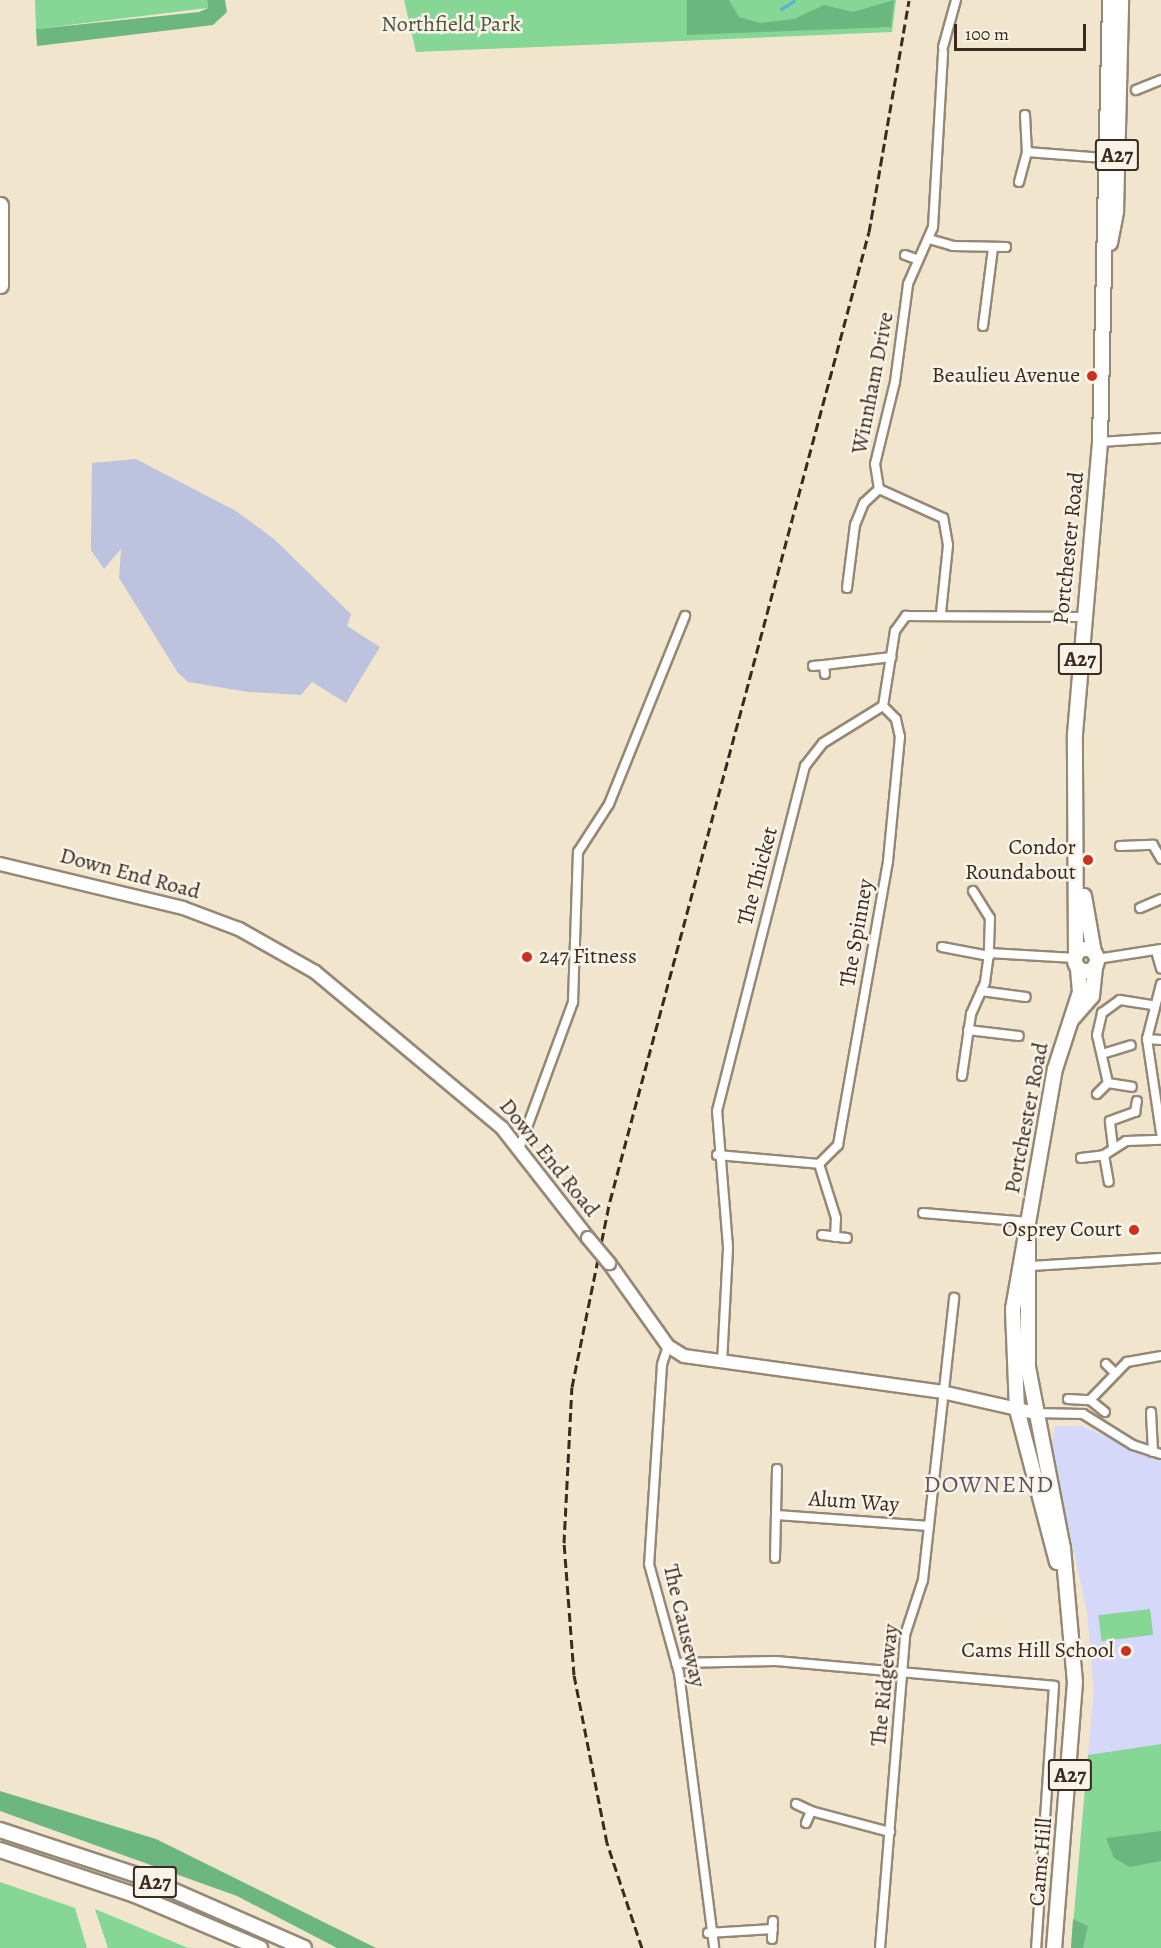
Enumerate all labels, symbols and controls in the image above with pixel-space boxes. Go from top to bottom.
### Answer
park label: Northfield Park [381,12,521,38]
scale bar [957,12,1089,50]
text: 100 m [965,22,1009,46]
road number: A27 [1094,137,1140,173]
street label: Winnham Drive [846,310,900,456]
place label: Beaulieu Avenue [932,363,1080,389]
marker: Beaulieu Avenue [1085,369,1099,383]
street label: Portchester Road [1048,470,1090,626]
road number: A27 [1058,641,1102,677]
street label: The Thicket [732,824,784,928]
place label: Condor Roundabout [965,834,1076,885]
street label: Down End Road [57,843,203,905]
marker: Condor Roundabout [1081,853,1095,867]
street label: The Spinney [835,877,879,989]
place label: 247 Fitness [539,944,637,970]
marker: 247 Fitness [520,950,534,964]
street label: Portchester Road [999,1040,1055,1196]
street label: Down End Road [493,1094,605,1222]
place label: Osprey Court [1002,1217,1122,1243]
marker: Osprey Court [1127,1223,1141,1237]
district label: DOWNEND [923,1471,1055,1499]
street label: Alum Way [808,1486,900,1518]
street label: The Causeway [657,1562,711,1690]
street label: The Ridgeway [865,1622,905,1748]
place label: Cams Hill School [961,1638,1114,1664]
marker: Cams Hill School [1119,1644,1133,1658]
road number: A27 [1048,1757,1092,1793]
street label: Cams Hill [1024,1817,1058,1907]
road number: A27 [132,1864,178,1900]

